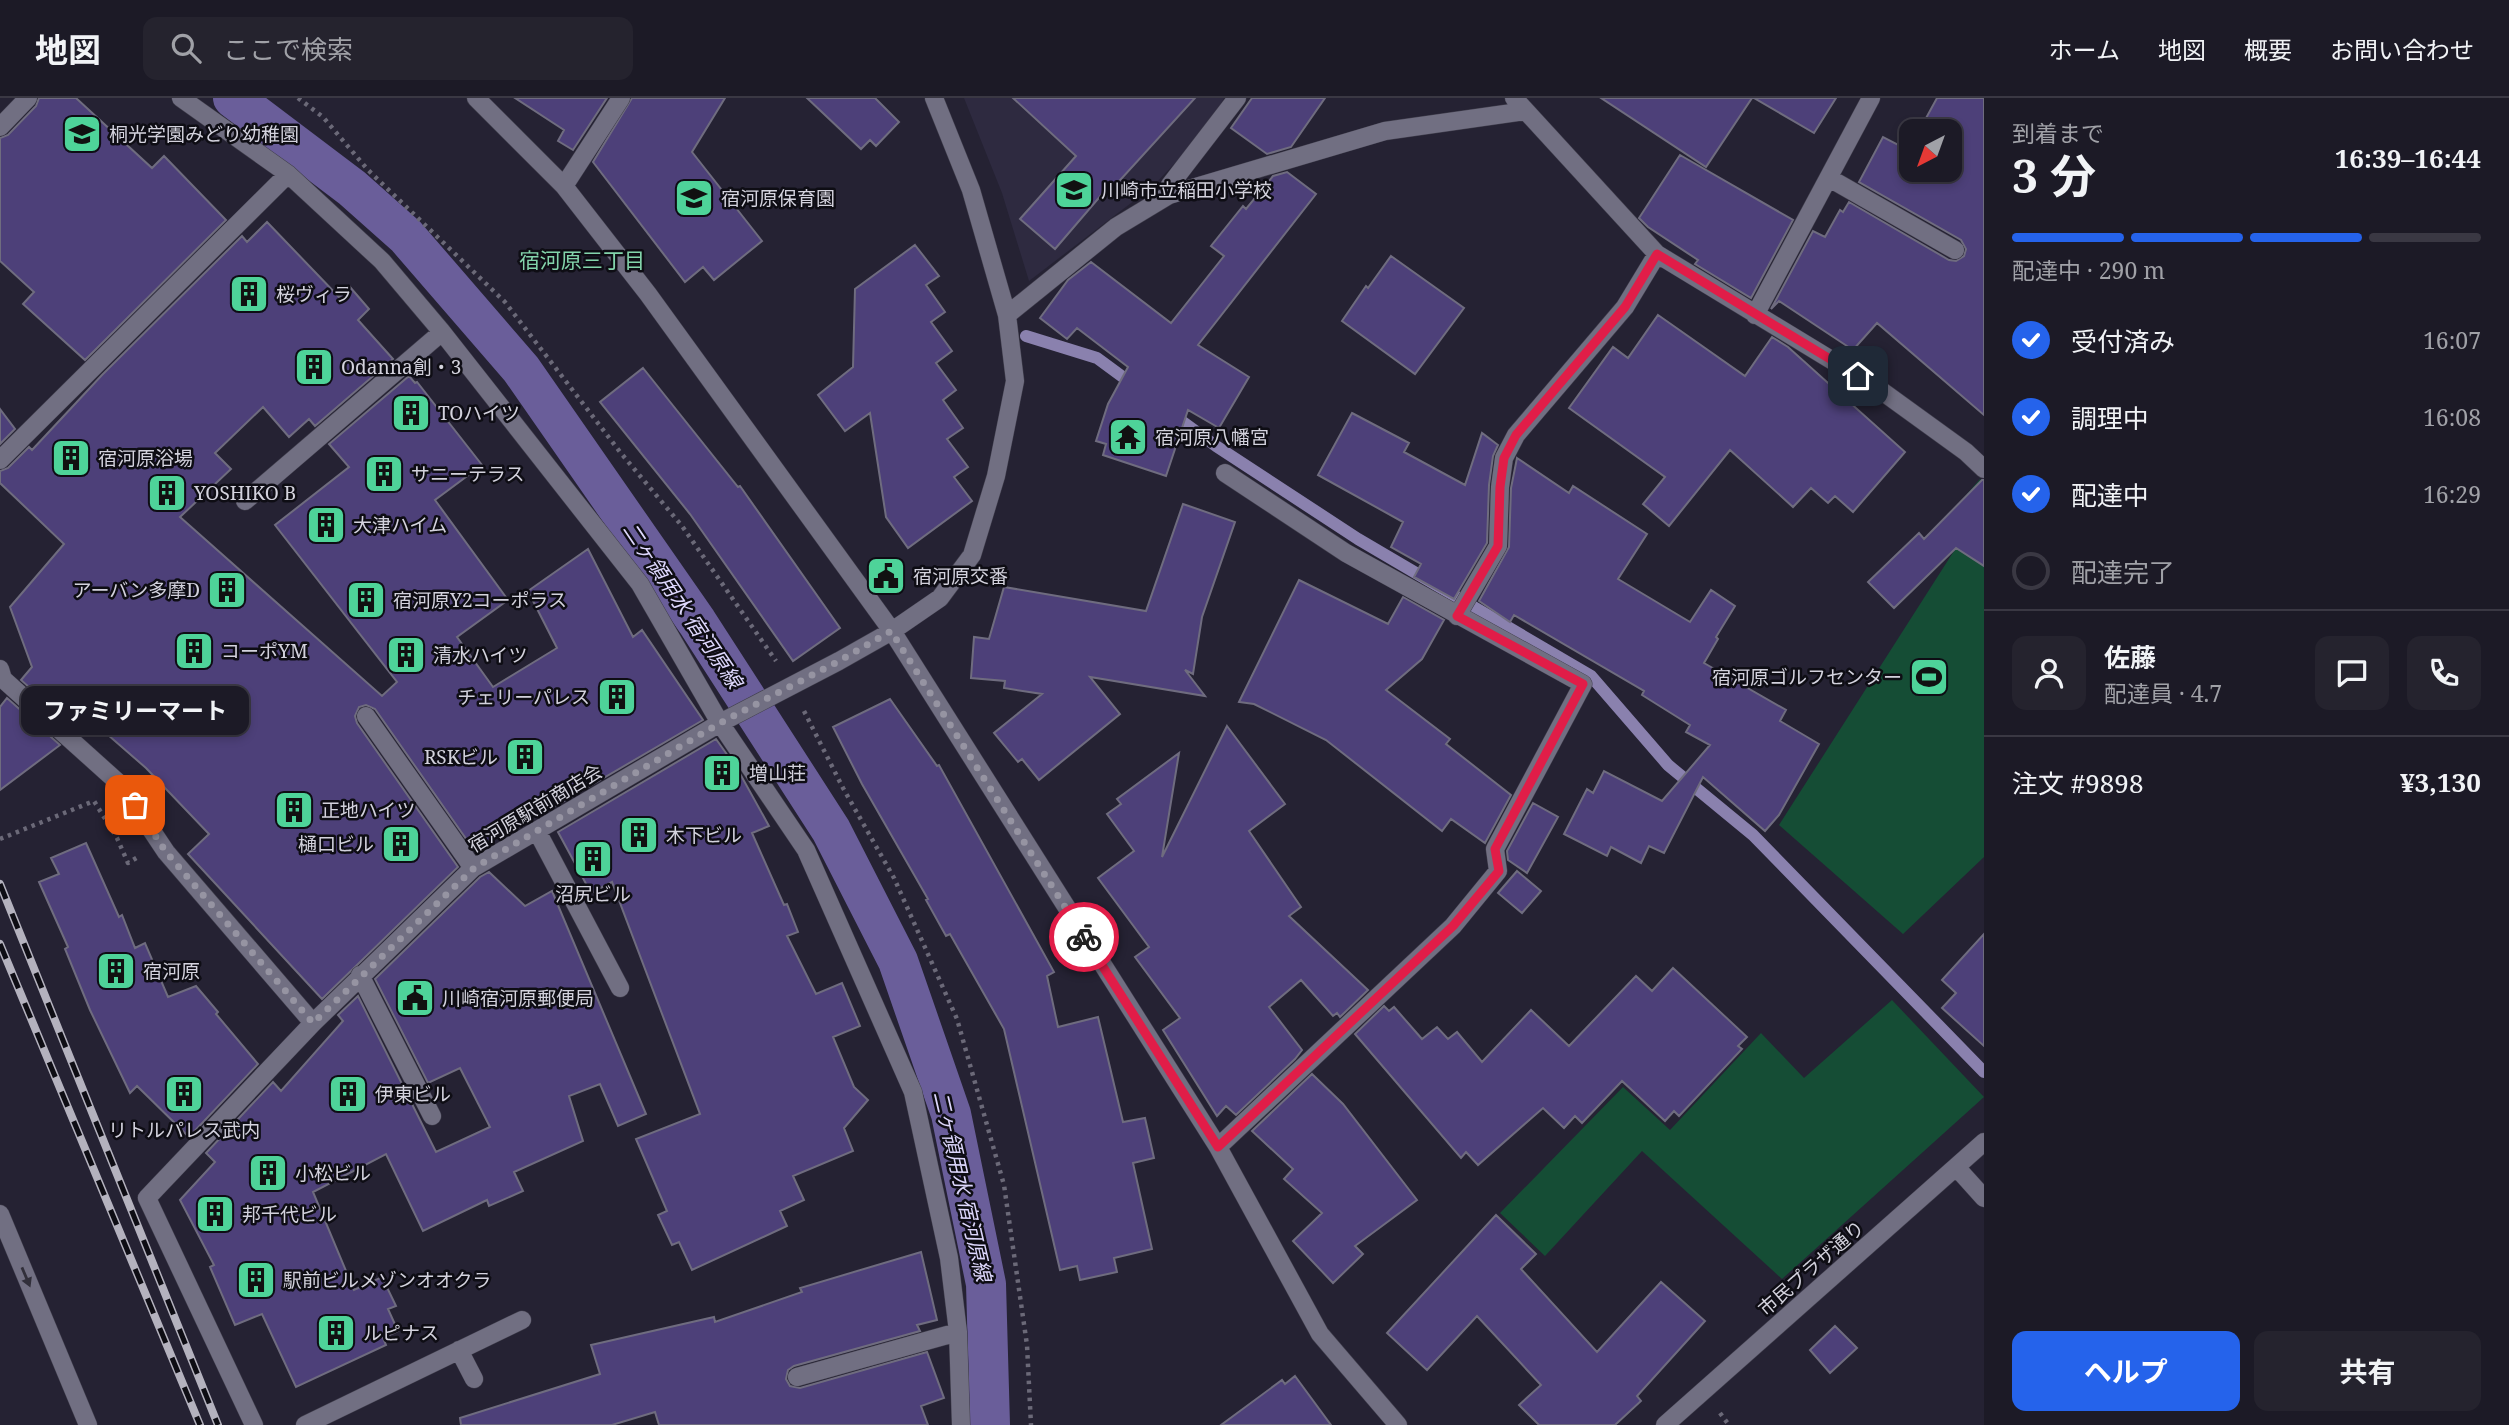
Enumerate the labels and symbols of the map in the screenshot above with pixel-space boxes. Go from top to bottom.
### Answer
school or university icon: 桐光学園みどり幼稚園 [61,113,103,155]
north arrow [1899,119,1962,182]
place label: 桐光学園みどり幼稚園 [109,121,299,147]
school or university icon: 川崎市立稲田小学校 [1053,169,1095,211]
school or university icon: 宿河原保育園 [673,177,715,219]
place label: 川崎市立稲田小学校 [1101,177,1272,203]
place label: 宿河原保育園 [721,185,835,211]
district label: 宿河原三丁目 [519,246,645,274]
building icon: 桜ヴィラ [228,273,270,315]
place label: 桜ヴィラ [276,281,352,307]
building icon: Odanna創・3 [293,346,335,388]
pin [1828,346,1888,406]
place label: Odanna創・3 [341,354,461,380]
building icon: TOハイツ [390,392,432,434]
place label: TOハイツ [438,400,520,426]
temple icon: 宿河原八幡宮 [1107,416,1149,458]
place label: 宿河原八幡宮 [1155,424,1269,450]
building icon: 宿河原浴場 [50,437,92,479]
place label: 宿河原浴場 [98,445,193,471]
building icon: サニーテラス [363,453,405,495]
place label: サニーテラス [411,461,525,487]
building icon: YOSHIKO B [146,472,188,514]
place label: YOSHIKO B [193,480,296,506]
building icon: 大津ハイム [305,504,347,546]
place label: 大津ハイム [353,512,447,538]
water label: 二ヶ領用水 宿河原線 [617,517,751,696]
public building icon: 宿河原交番 [865,555,907,597]
place label: 宿河原交番 [913,563,1008,589]
building icon: アーバン多摩D [206,569,248,611]
place label: アーバン多摩D [73,577,200,603]
building icon: 宿河原Y2コーポラス [345,579,387,621]
place label: 宿河原Y2コーポラス [393,587,567,613]
building icon: コーポYM [173,630,215,672]
building icon: 清水ハイツ [385,634,427,676]
place label: コーポYM [221,638,308,664]
place label: 清水ハイツ [433,642,528,668]
sports icon: 宿河原ゴルフセンター [1908,656,1950,698]
place label: 宿河原ゴルフセンター [1712,664,1902,690]
building icon: チェリーパレス [596,676,638,718]
place label: チェリーパレス [457,684,590,710]
callout: ファミリーマート [21,686,249,735]
building icon: RSKビル [504,736,546,778]
place label: RSKビル [424,744,498,770]
building icon: 増山荘 [701,752,743,794]
street label: 宿河原駅前商店会 [463,758,607,858]
place label: 増山荘 [749,760,806,786]
pin [105,775,165,835]
building icon: 正地ハイツ [273,789,315,831]
place label: 正地ハイツ [321,797,416,823]
building icon: 木下ビル [618,814,660,856]
place label: 木下ビル [666,822,742,848]
building icon: 樋口ビル [380,823,422,865]
place label: 樋口ビル [298,831,374,857]
building icon: 沼尻ビル [572,838,614,880]
place label: 沼尻ビル [555,881,631,907]
courier [1049,902,1119,972]
building icon: 宿河原 [95,950,137,992]
place label: 宿河原 [143,958,200,984]
public building icon: 川崎宿河原郵便局 [394,977,436,1019]
place label: 川崎宿河原郵便局 [442,985,594,1011]
building icon: リトルパレス武内 [163,1073,205,1115]
building icon: 伊東ビル [327,1073,369,1115]
place label: 伊東ビル [375,1081,451,1107]
water label: 二ヶ領用水 宿河原線 [927,1088,999,1287]
place label: リトルパレス武内 [108,1117,260,1143]
building icon: 小松ビル [247,1152,289,1194]
place label: 小松ビル [295,1160,371,1186]
building icon: 邦千代ビル [194,1193,236,1235]
place label: 邦千代ビル [242,1201,337,1227]
street label: 市民プラザ通り [1752,1215,1870,1321]
building icon: 駅前ビルメゾンオオクラ [235,1259,277,1301]
one-way arrow [21,1267,32,1288]
place label: 駅前ビルメゾンオオクラ [283,1267,492,1293]
building icon: ルピナス [315,1312,357,1354]
place label: ルピナス [363,1320,439,1346]

